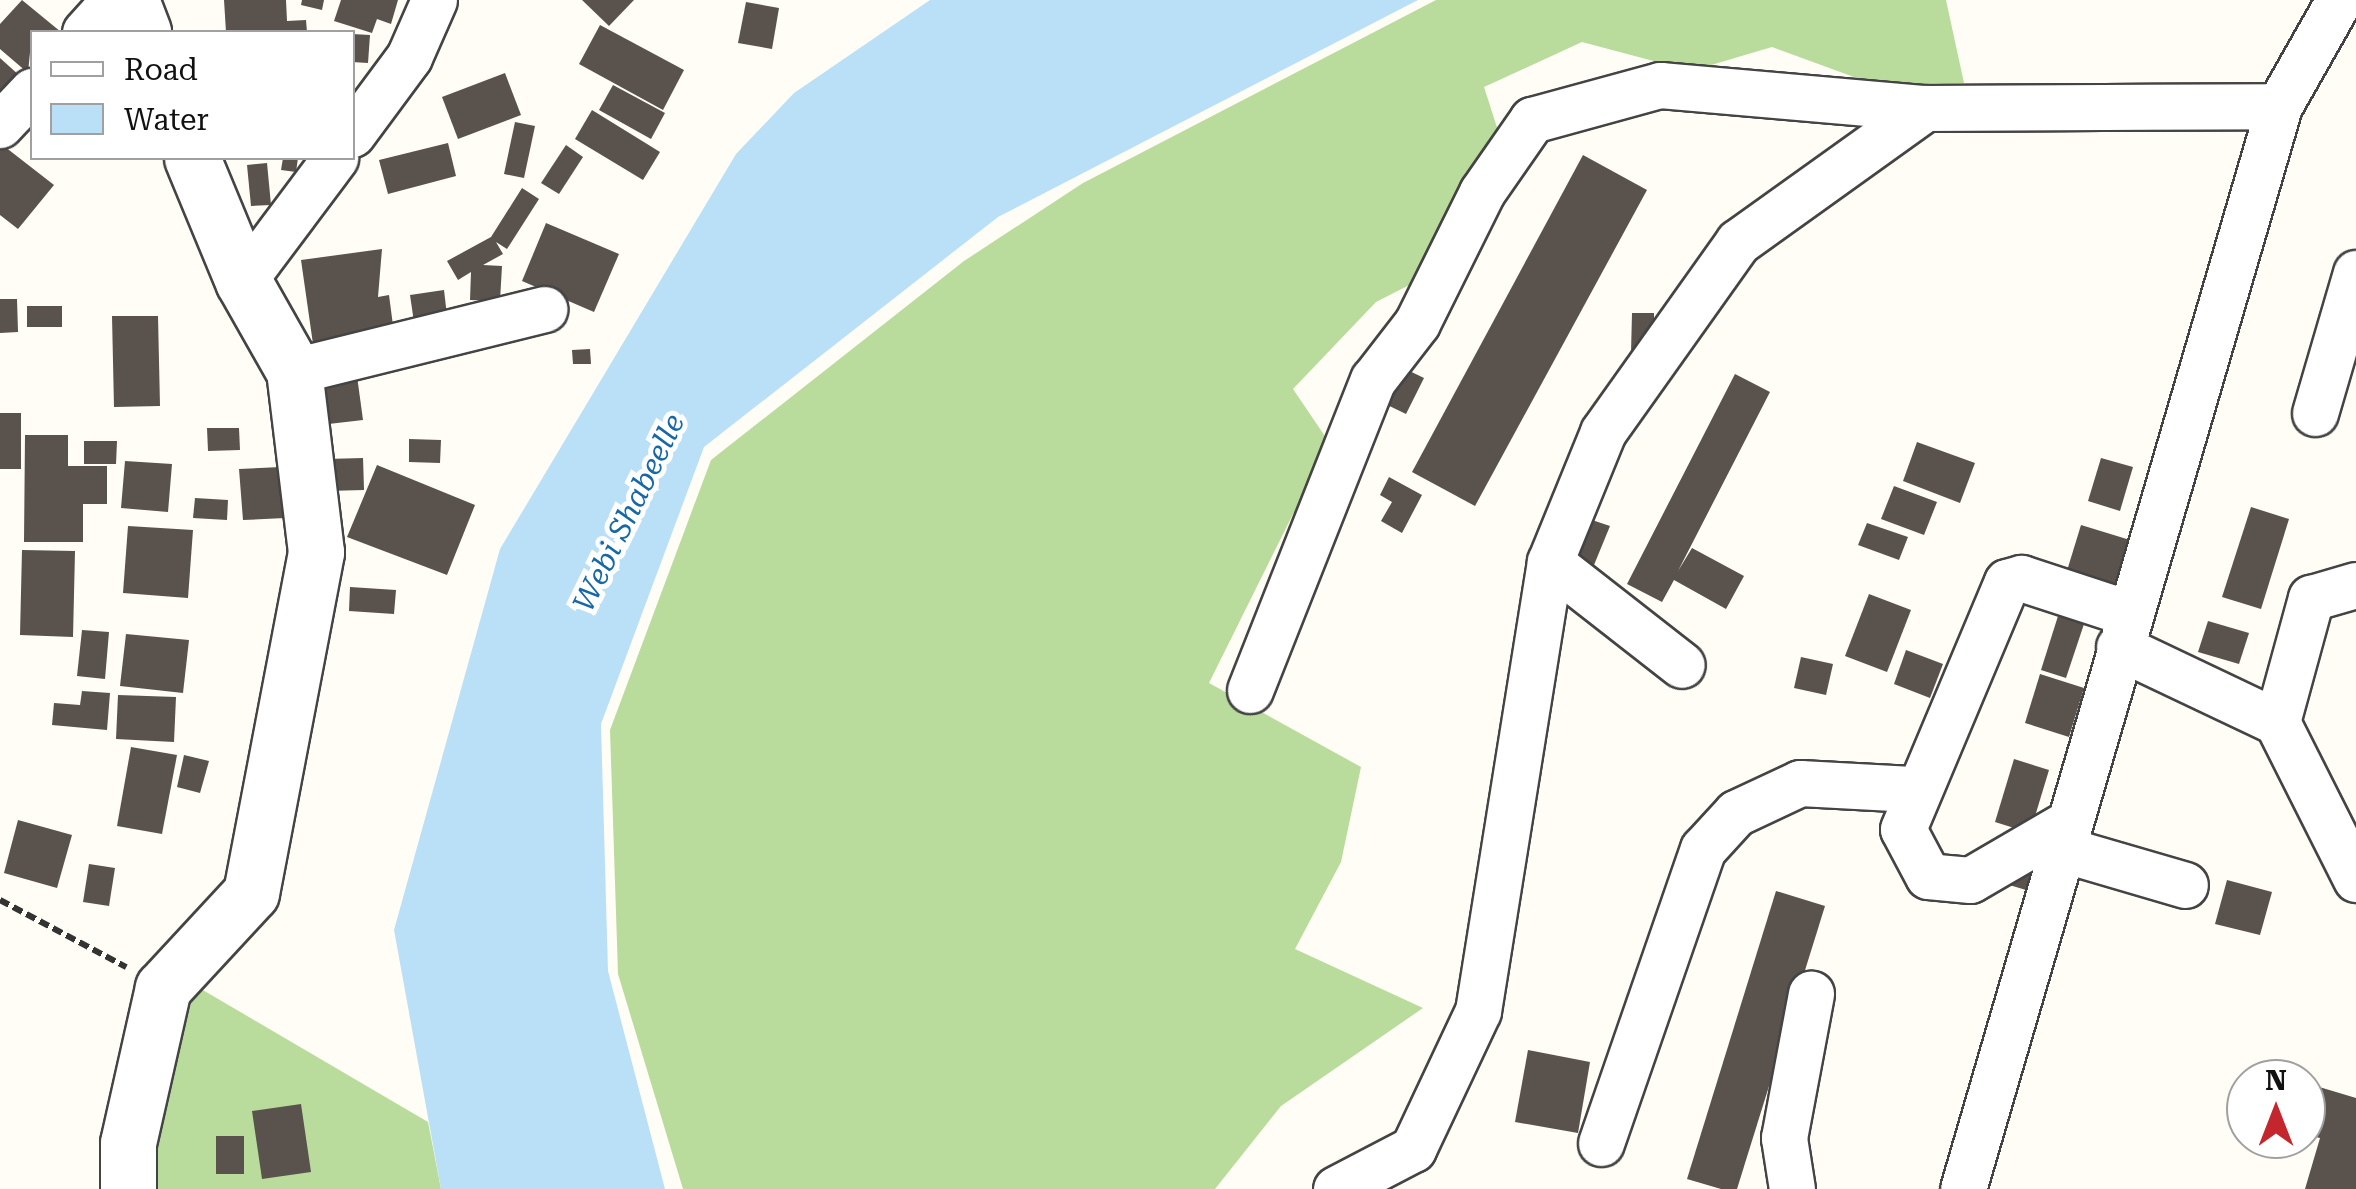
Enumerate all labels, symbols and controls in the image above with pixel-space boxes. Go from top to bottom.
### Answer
legend [30,30,355,160]
text: Road [124,52,198,87]
text: Water [124,102,209,137]
water label: Webi Shabeelle [566,408,692,618]
north arrow [2226,1059,2326,1159]
text: N [2265,1064,2287,1097]

